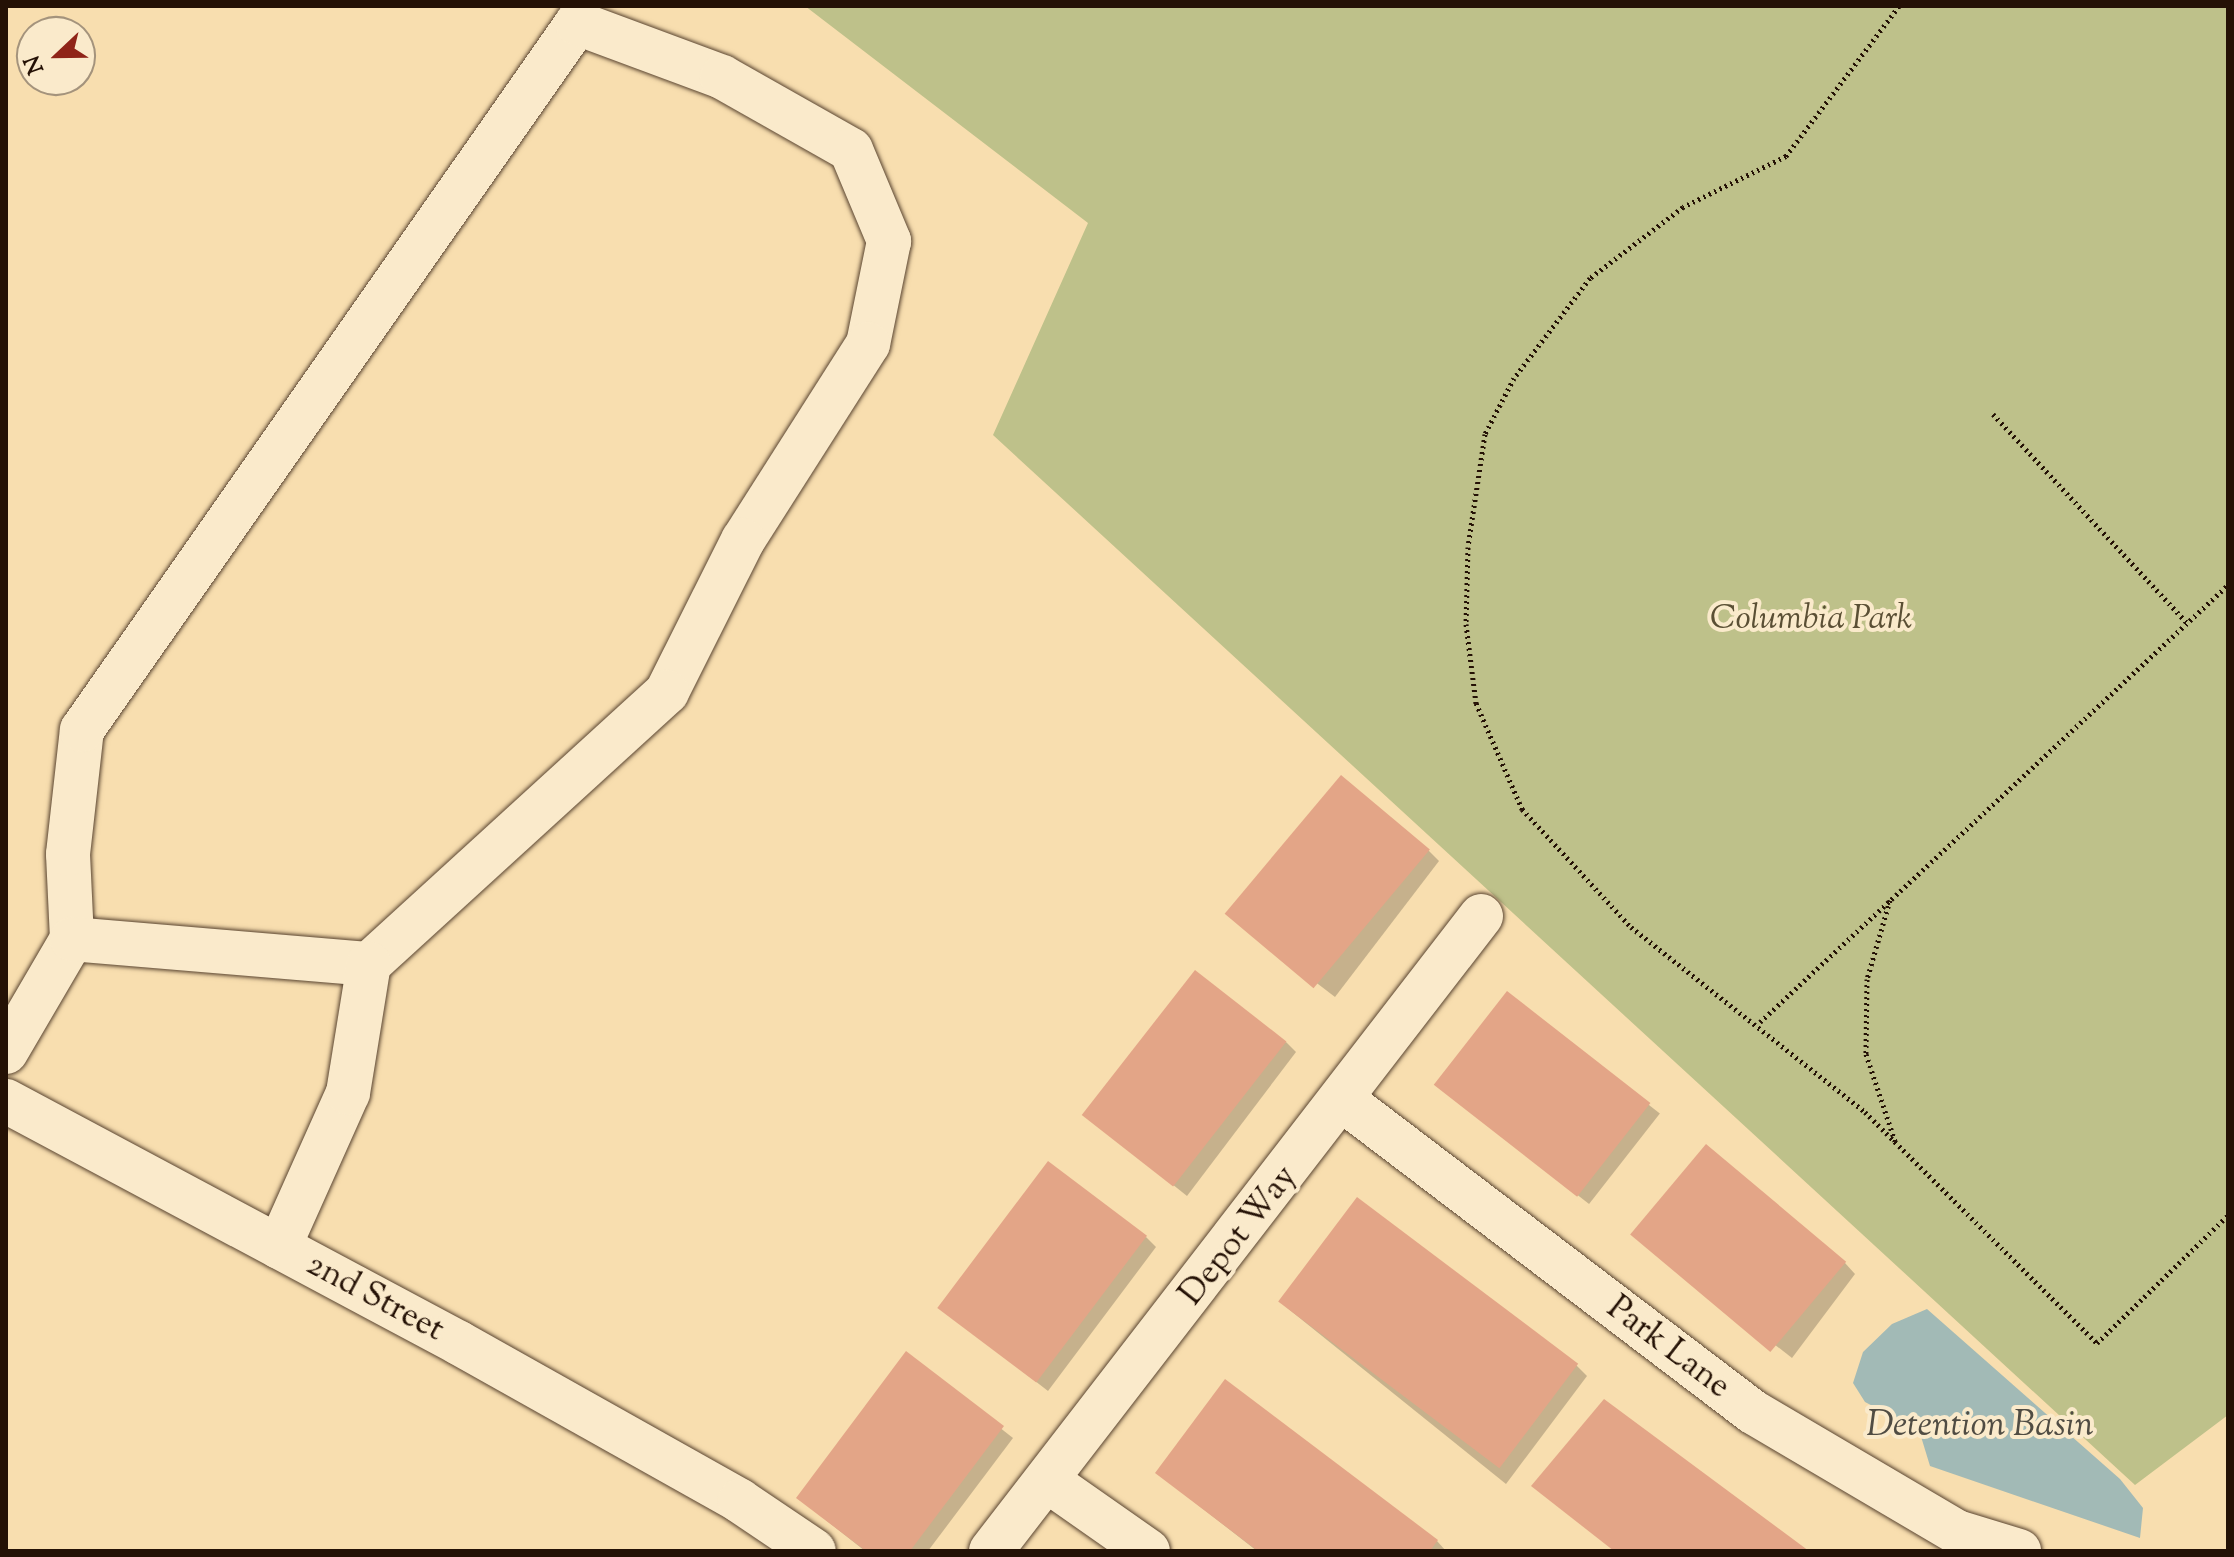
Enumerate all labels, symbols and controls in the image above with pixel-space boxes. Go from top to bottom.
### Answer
north arrow [16,16,96,96]
text: N [17,50,54,78]
park label: Columbia Park [1710,600,1912,640]
street label: Depot Way [1172,1158,1306,1314]
street label: 2nd Street [299,1245,451,1351]
street label: Park Lane [1598,1288,1738,1408]
water label: Detention Basin [1866,1405,2094,1449]

